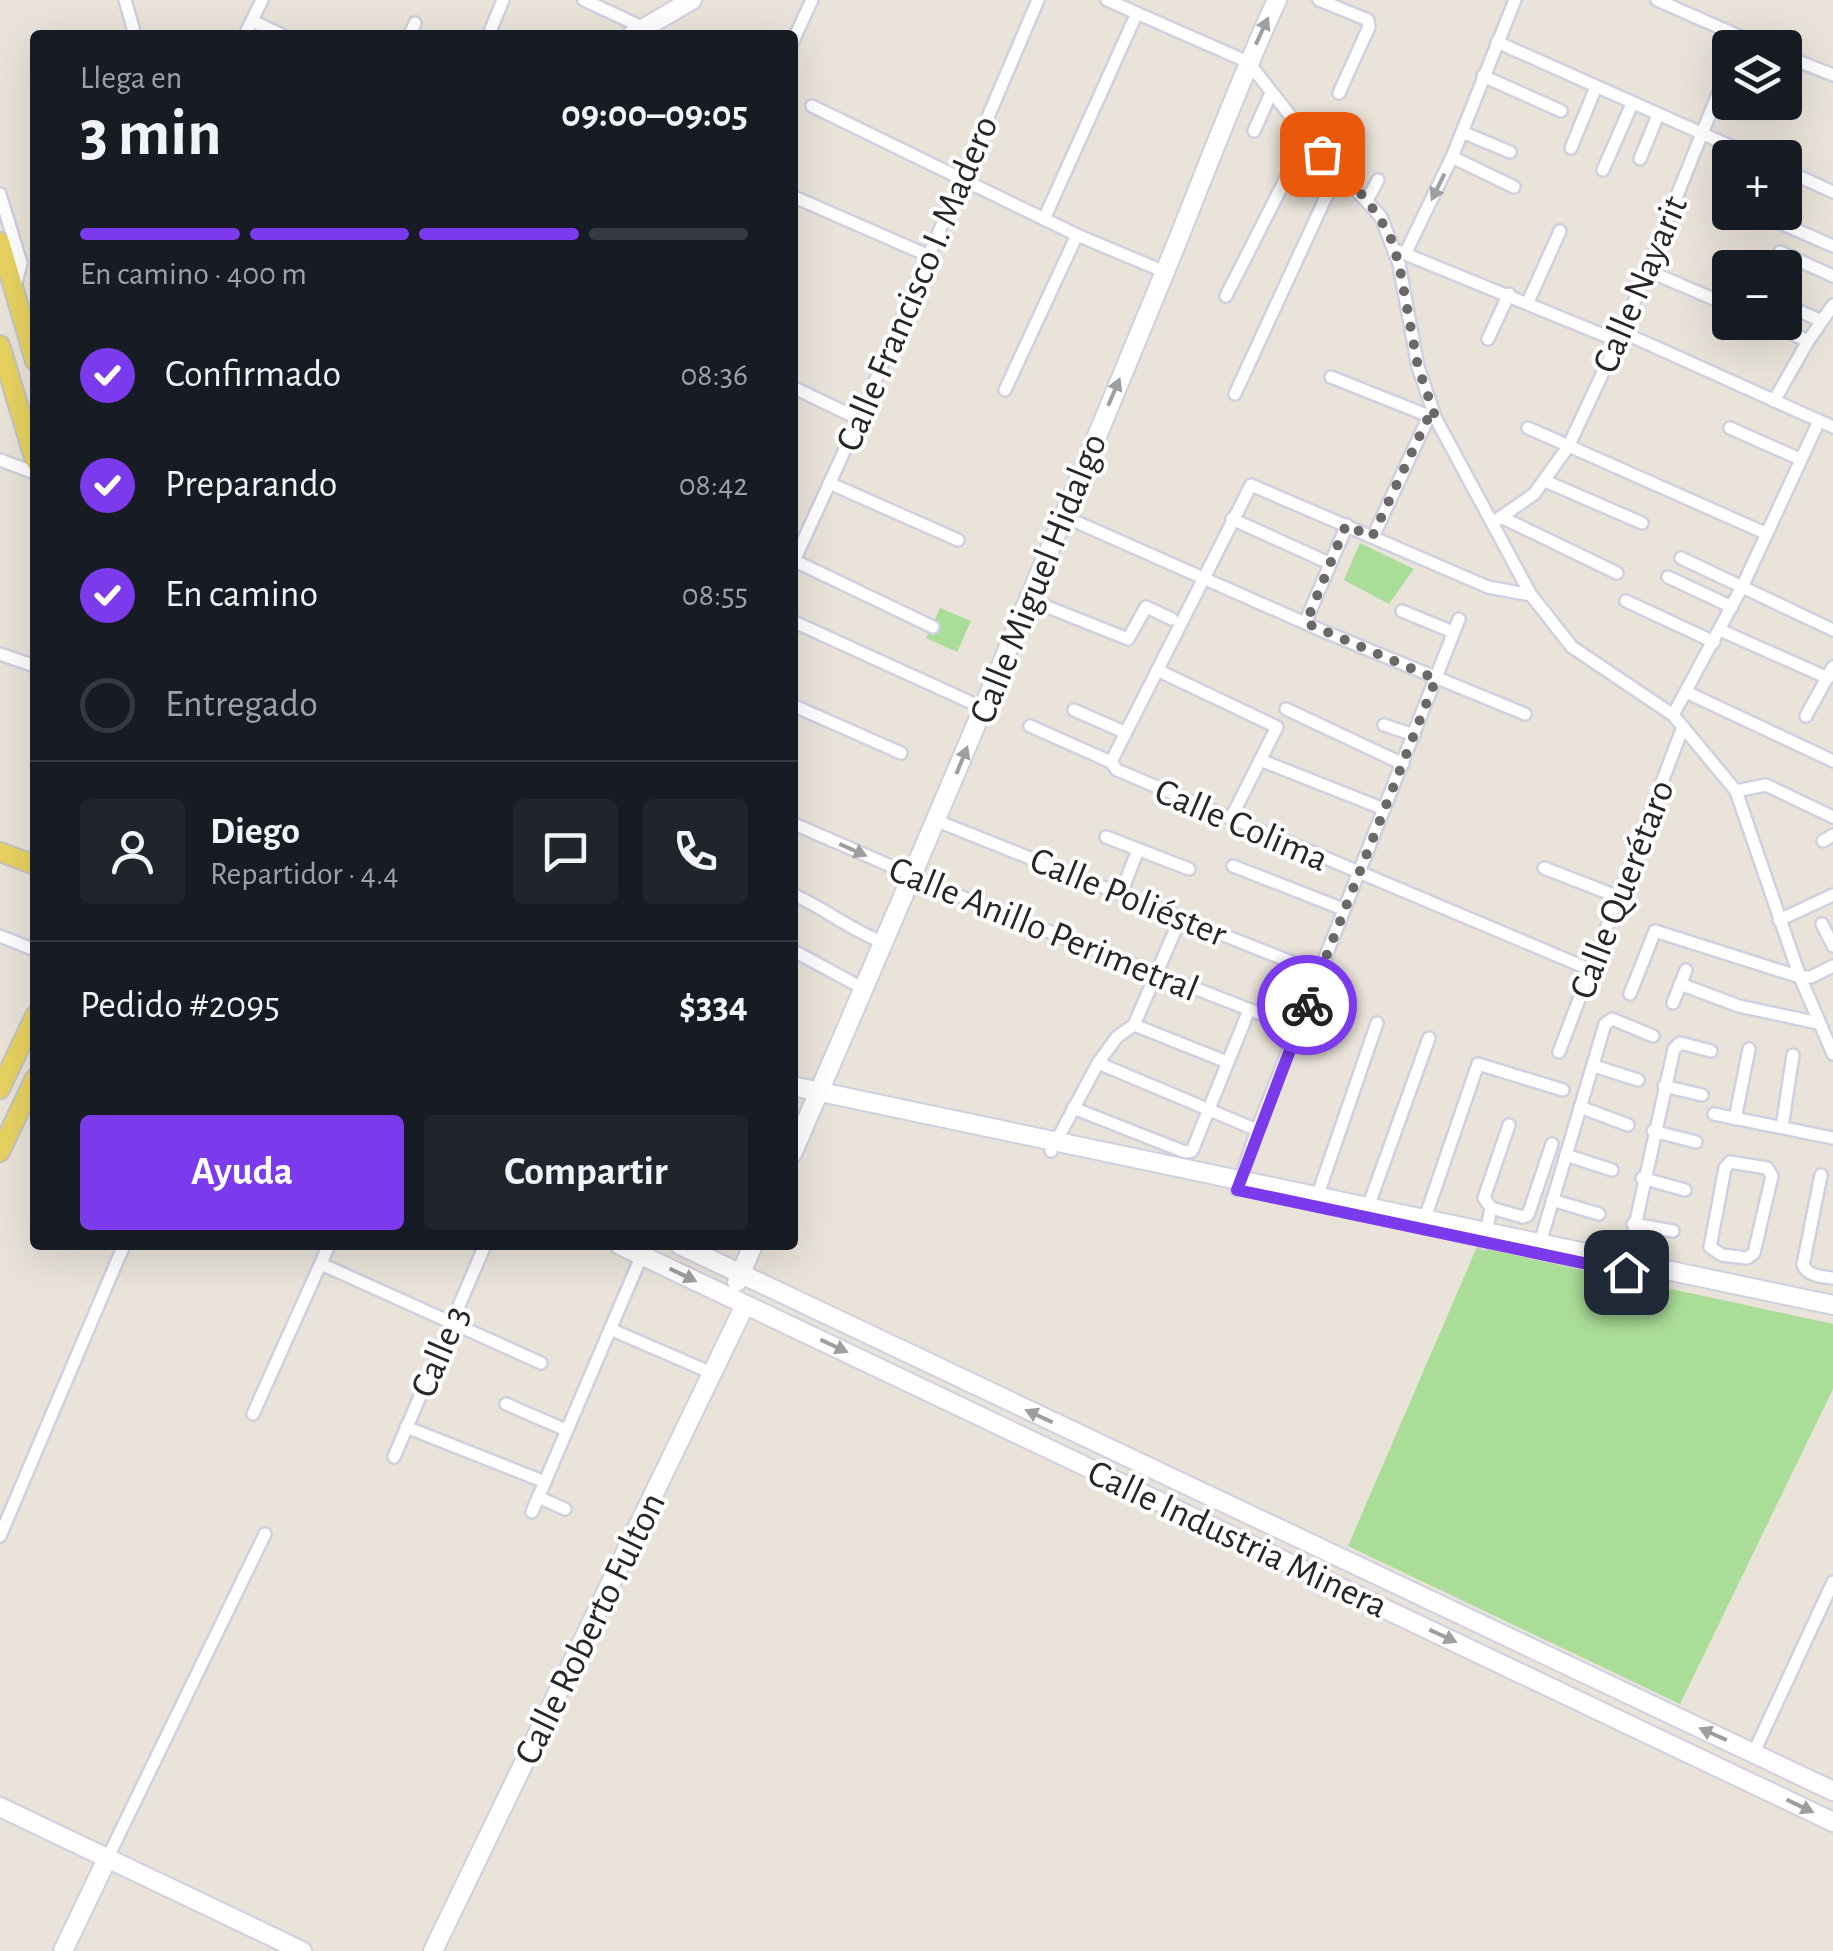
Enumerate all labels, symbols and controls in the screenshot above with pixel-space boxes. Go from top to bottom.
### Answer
one-way arrow [1254,16,1271,45]
map controls [1712,30,1802,340]
button: layers [1712,30,1802,120]
text: Llega en [80,62,182,94]
text: 09:00–09:05 [561,96,748,134]
text: 3 min [80,102,222,167]
street label: Calle Francisco I. Madero [830,111,1006,457]
pin [1280,112,1365,197]
icon: bag [1295,127,1350,182]
button: + [1712,140,1802,230]
one-way arrow [1429,173,1446,202]
street label: Calle Nayarit [1587,191,1695,379]
button: − [1712,250,1802,340]
text: En camino · 400 m [80,258,307,290]
icon: check [80,348,135,403]
text: Confirmado [165,356,341,394]
text: 08:36 [680,359,748,391]
one-way arrow [1106,377,1122,407]
street label: Calle Miguel Hidalgo [963,428,1114,729]
icon: check [80,458,135,513]
text: Preparando [165,466,338,504]
text: 08:42 [679,469,748,501]
icon: check [80,568,135,623]
text: En camino [165,576,318,614]
text: 08:55 [682,579,748,611]
text: Entregado [165,686,318,724]
one-way arrow [954,746,970,775]
street label: Calle Colima [1149,772,1333,879]
street label: Calle Querétaro [1564,775,1682,1004]
button: person [80,799,185,904]
button: chat [513,799,618,904]
button: phone [643,799,748,904]
text: Diego [210,813,300,851]
street label: Calle Poliéster [1025,841,1233,955]
one-way arrow [838,842,868,858]
street label: Calle Anillo Perimetral [883,850,1203,1009]
text: Repartidor · 4.4 [210,858,399,890]
courier [1257,955,1357,1055]
icon: bike [1280,978,1335,1033]
text: Pedido #2095 [80,987,280,1025]
text: $334 [679,987,748,1025]
button: Ayuda [80,1115,404,1230]
button: Compartir [424,1115,748,1230]
pin [1584,1230,1669,1315]
icon: home [1599,1245,1654,1300]
one-way arrow [669,1266,698,1283]
street label: Calle 3 [405,1300,477,1403]
one-way arrow [819,1338,848,1355]
one-way arrow [1025,1408,1054,1425]
street label: Calle Industria Minera [1082,1454,1393,1626]
street label: Calle Roberto Fulton [509,1487,673,1771]
one-way arrow [1428,1628,1458,1644]
one-way arrow [1698,1726,1727,1743]
one-way arrow [1786,1797,1815,1814]

